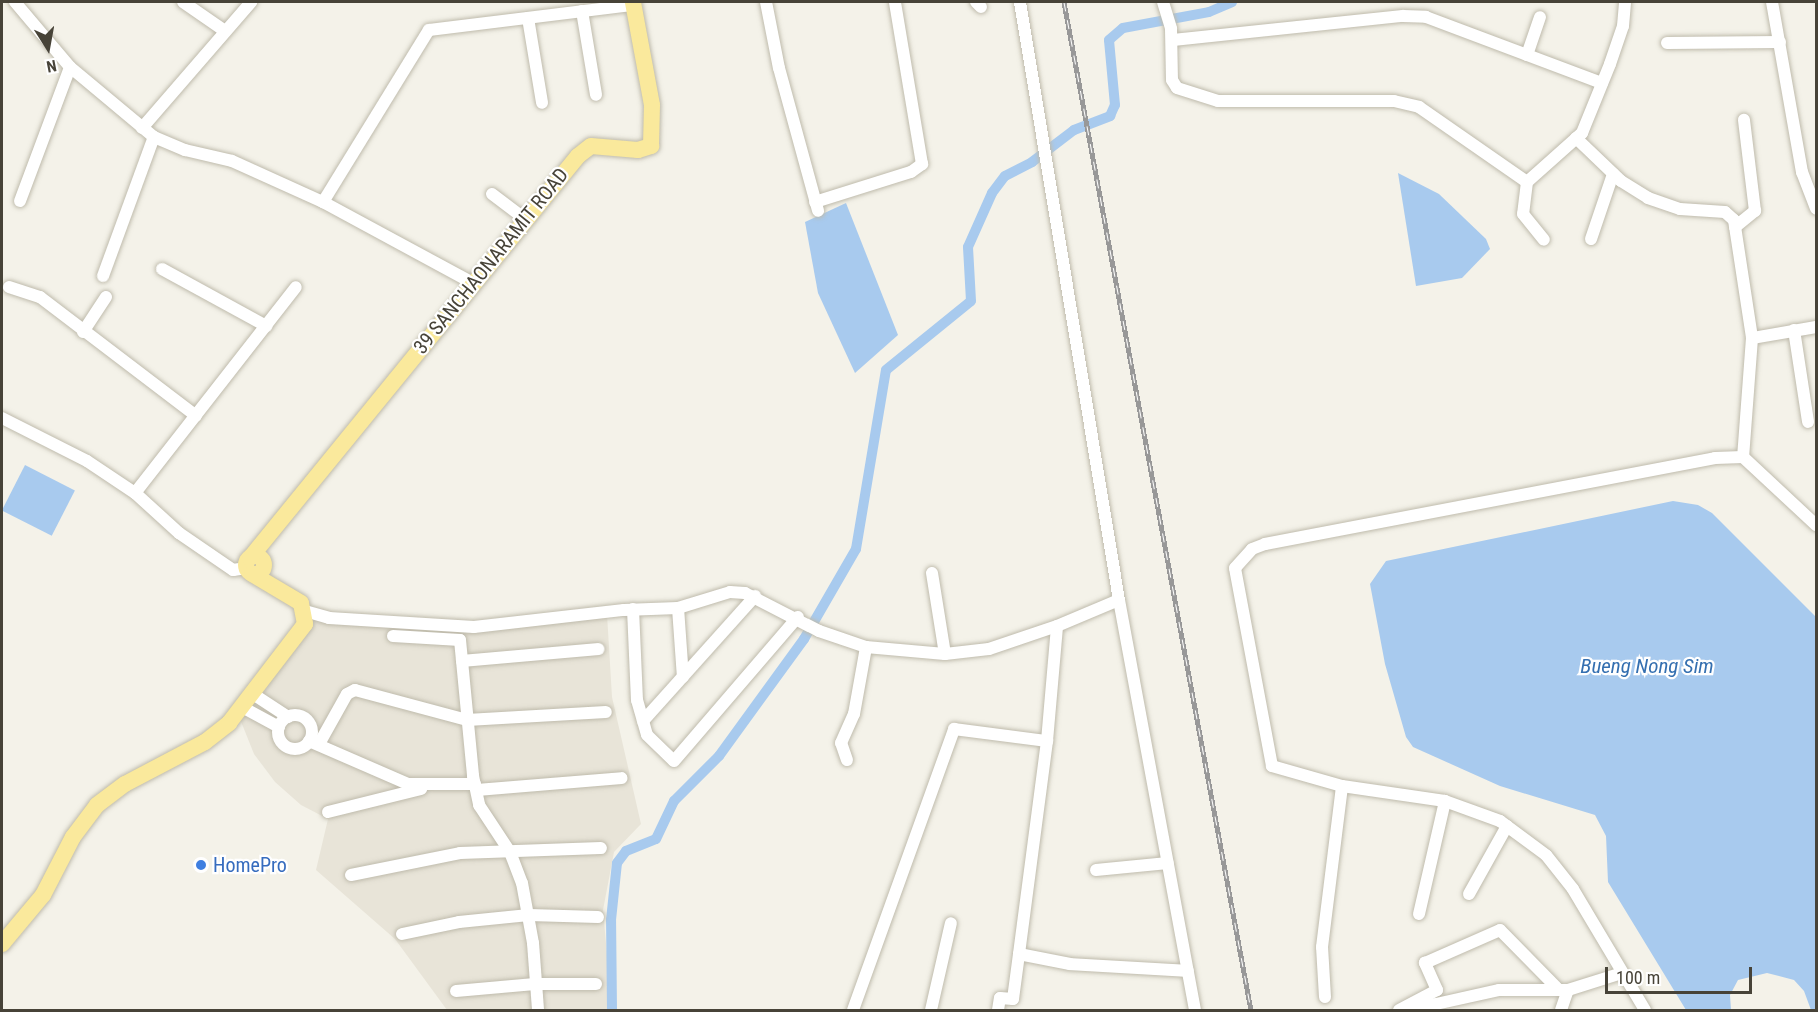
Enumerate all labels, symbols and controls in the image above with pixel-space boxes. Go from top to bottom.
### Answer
north arrow [18,18,78,78]
text: N [45,56,58,76]
street label: 39 SANCHAONARAMIT ROAD [409,163,573,359]
water label: Bueng Nong Sim [1580,653,1714,679]
place label: HomePro [213,853,287,877]
marker: HomePro [194,858,208,872]
scale bar [1608,955,1755,993]
text: 100 m [1616,967,1660,988]

